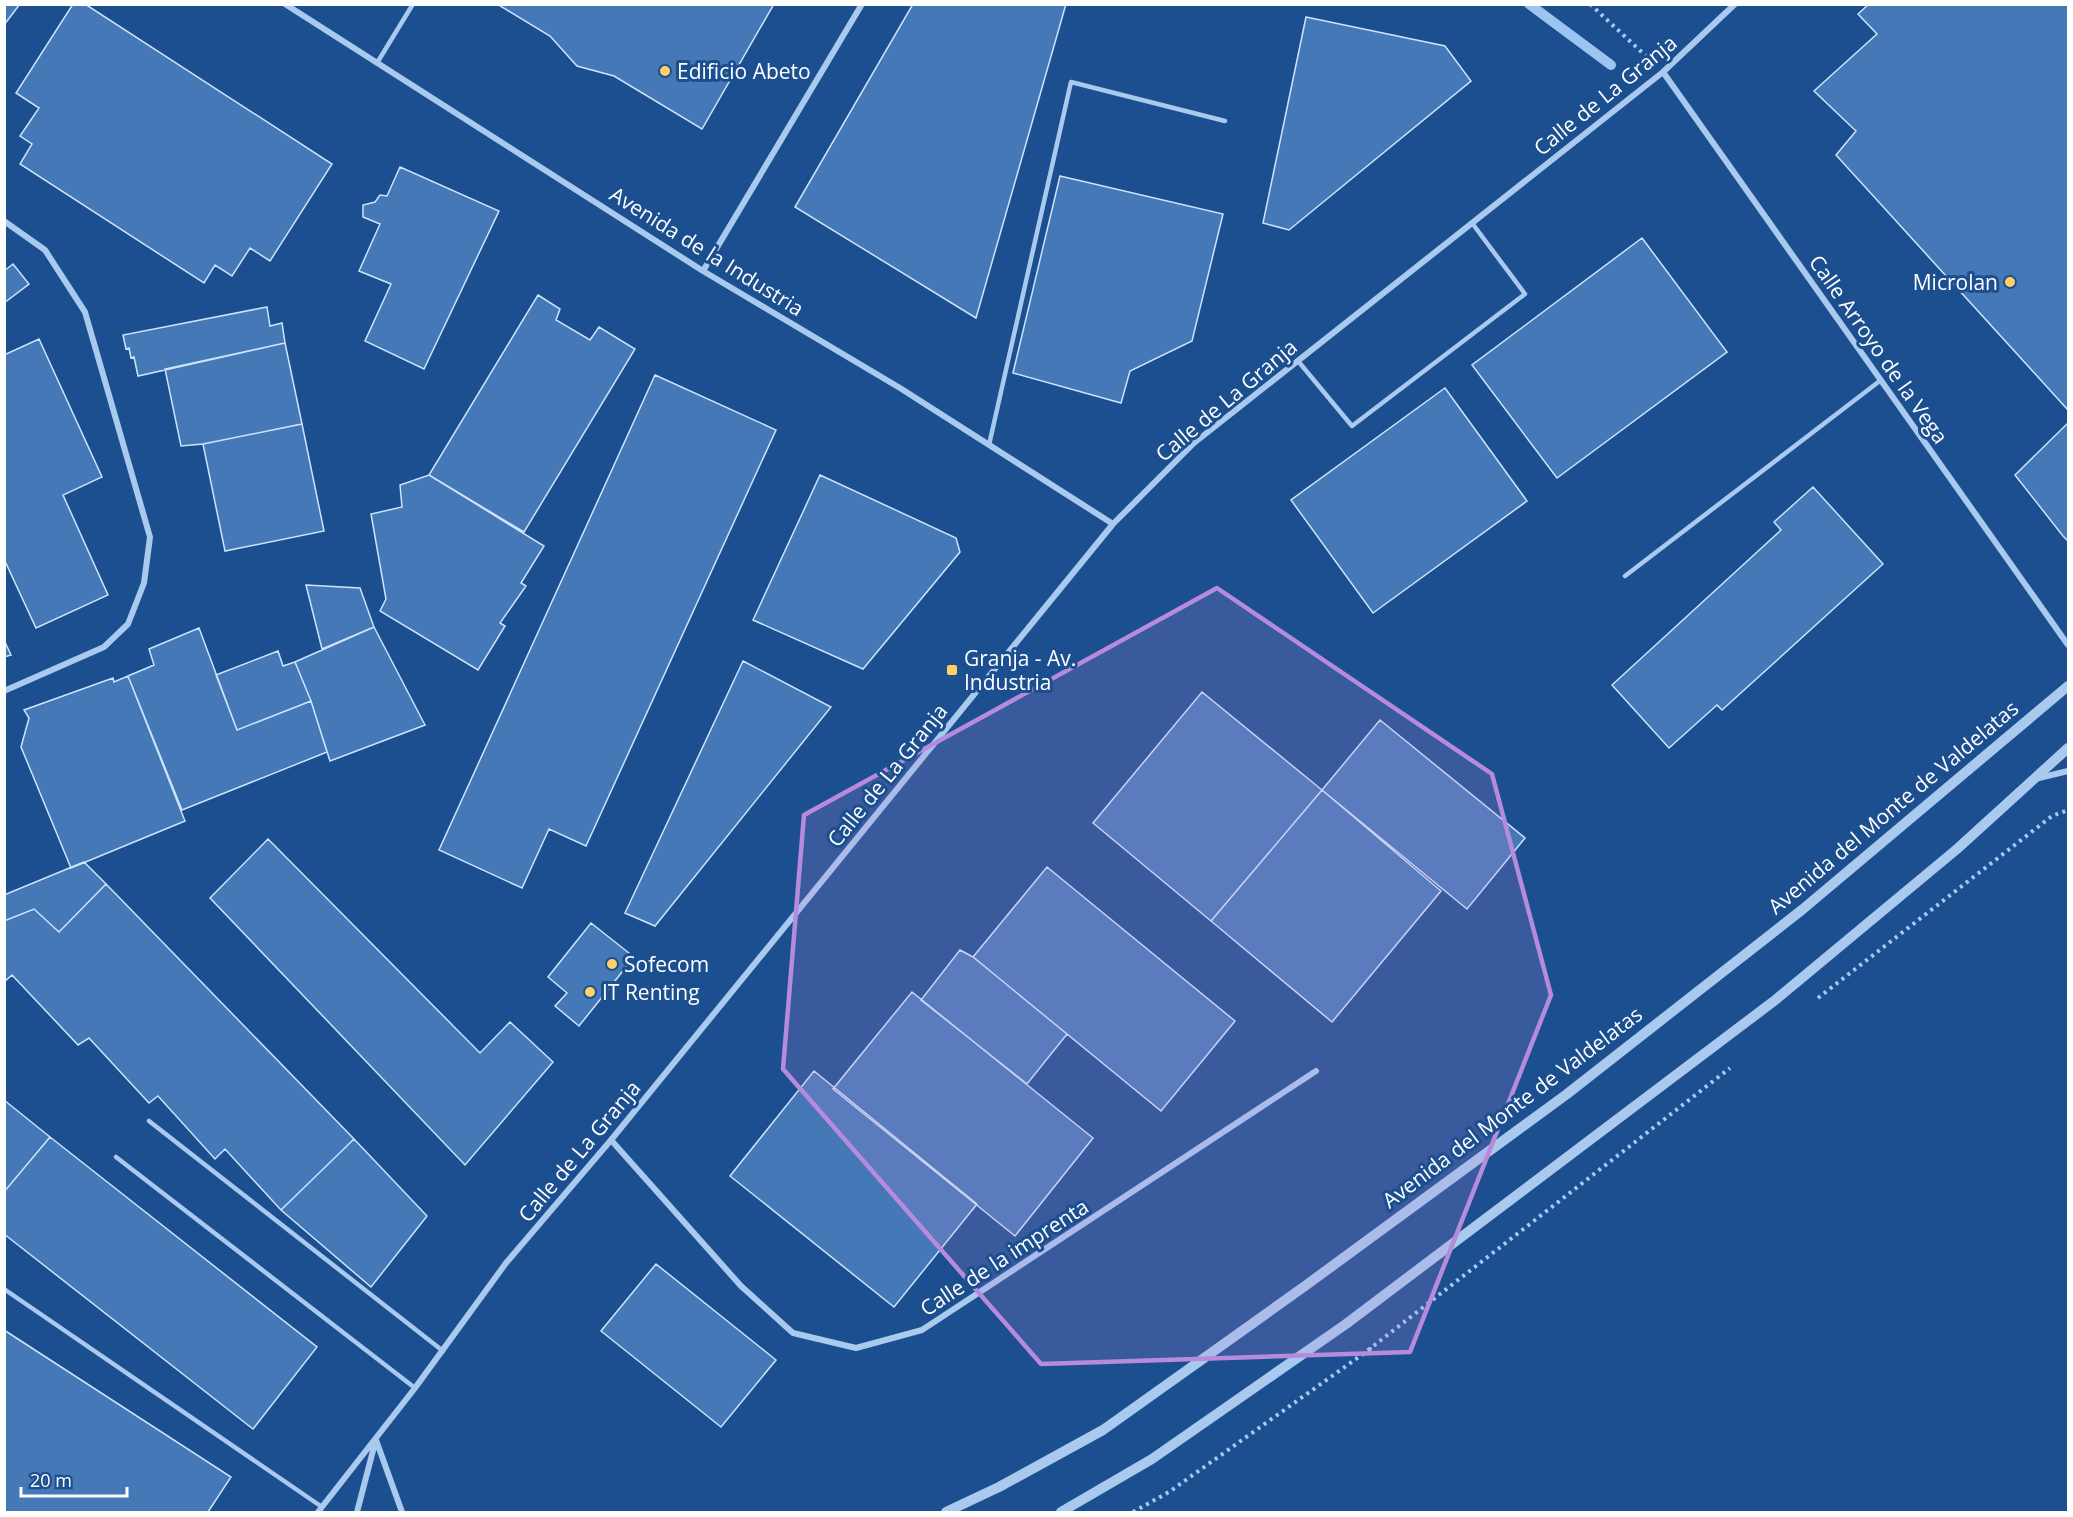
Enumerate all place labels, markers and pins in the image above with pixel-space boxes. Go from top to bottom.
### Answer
place label: Edificio Abeto [677,57,811,85]
marker: Edificio Abeto [658,64,672,78]
place label: Microlan [1913,268,1998,296]
marker: Microlan [2003,275,2017,289]
place label: Granja - Av. Industria [964,644,1076,696]
marker: Granja - Av. Industria [945,663,959,677]
place label: Sofecom [624,950,709,978]
marker: Sofecom [605,957,619,971]
place label: IT Renting [602,978,700,1006]
marker: IT Renting [583,985,597,999]

